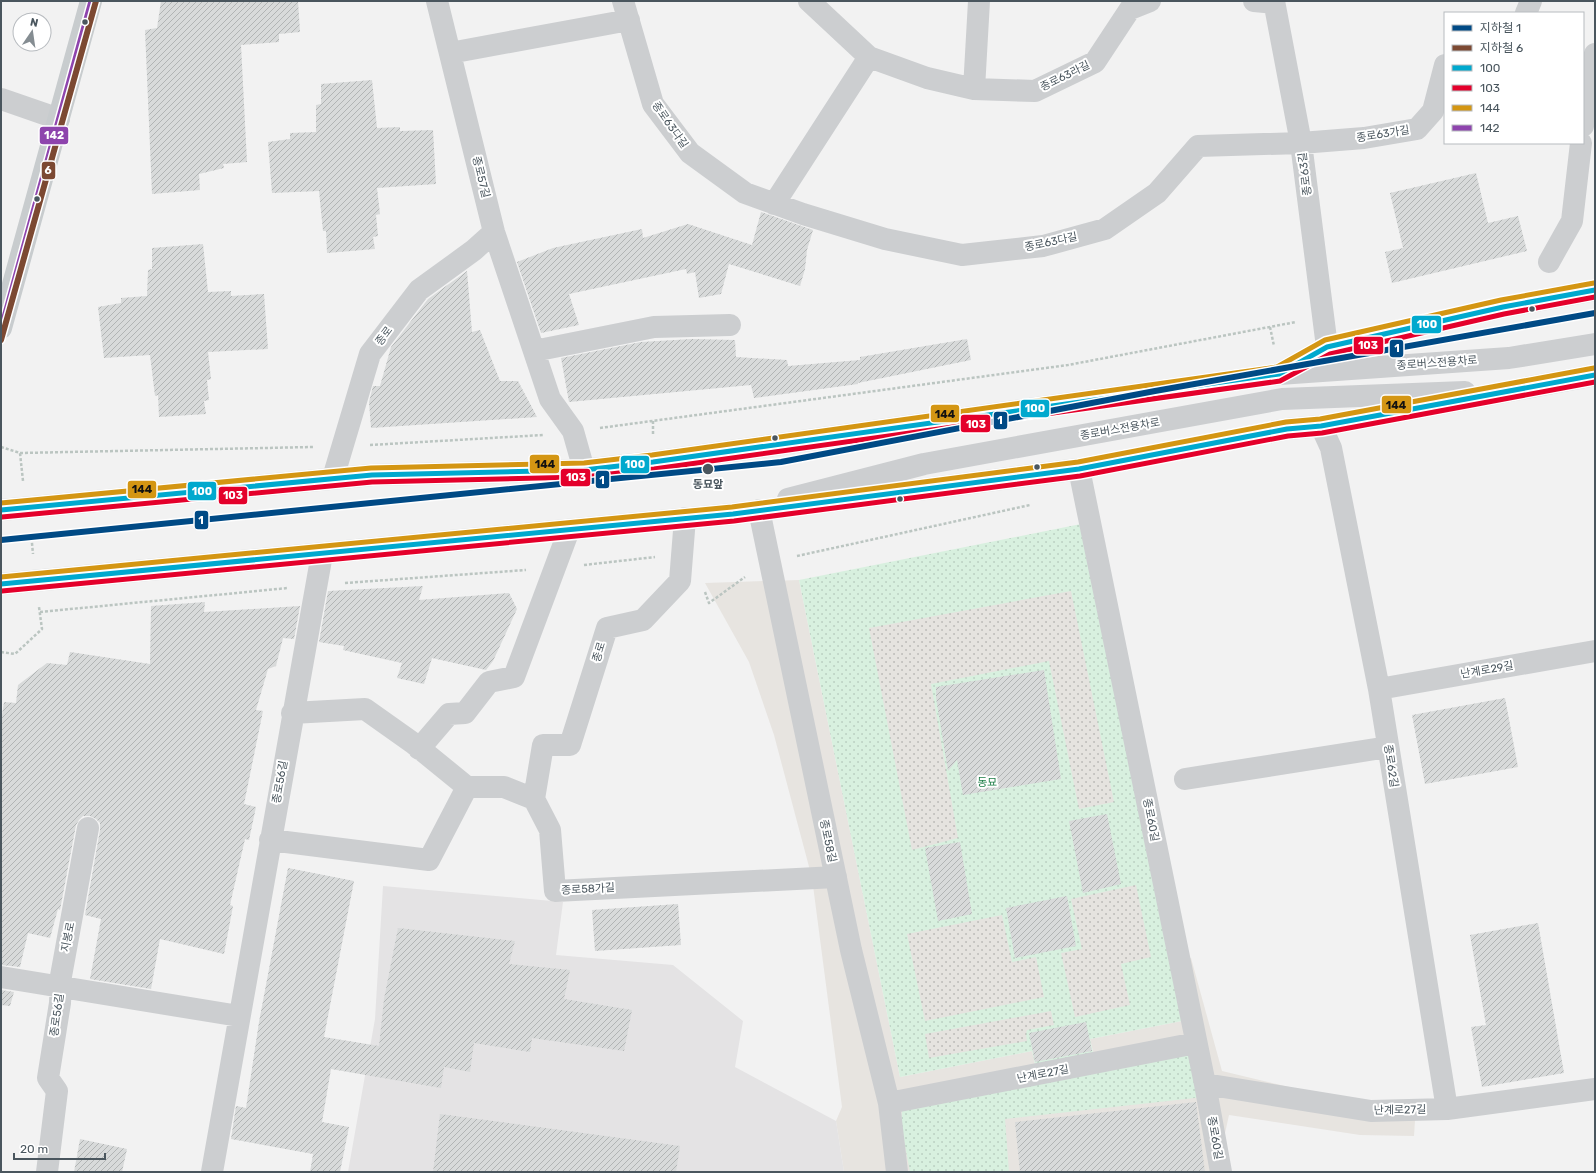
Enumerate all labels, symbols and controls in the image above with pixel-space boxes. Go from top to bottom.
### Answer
north arrow [12,12,52,52]
legend [1444,12,1584,144]
text: N [29,16,40,30]
unlabelled marker [80,17,90,27]
text: 지하철 1 [1480,21,1521,35]
text: 지하철 6 [1480,41,1523,55]
street label: 종로63라길 [1038,58,1092,94]
text: 100 [1480,61,1500,75]
text: 103 [1480,81,1500,95]
street label: 종로63다길 [649,99,691,151]
text: 144 [1480,101,1501,115]
text: 142 [1480,121,1500,135]
street label: 종로63가길 [1355,123,1411,145]
line badge: 142 [39,126,69,145]
text: 142 [44,129,64,142]
street label: 종로63길 [1296,152,1314,196]
street label: 종로57길 [470,155,492,199]
line badge: 6 [41,161,56,180]
text: 6 [44,164,52,177]
unlabelled marker [32,194,42,204]
street label: 종로63다길 [1023,230,1079,254]
unlabelled marker [1527,304,1537,314]
line badge: 100 [1411,315,1442,334]
text: 100 [1417,318,1437,331]
street label: 종로 [373,324,395,348]
line badge: 103 [1353,336,1384,355]
text: 103 [1358,339,1378,352]
line badge: 1 [1389,339,1404,358]
text: 1 [1394,342,1400,355]
street label: 종로버스전용차로 [1396,354,1478,372]
line badge: 144 [1381,395,1412,414]
line badge: 100 [1020,399,1050,418]
text: 144 [1386,399,1407,412]
text: 100 [1025,402,1045,415]
line badge: 144 [930,404,960,423]
text: 144 [935,408,956,421]
line badge: 1 [993,411,1008,430]
line badge: 103 [960,414,991,433]
text: 1 [997,414,1003,427]
street label: 종로버스전용차로 [1079,416,1161,442]
text: 103 [966,418,986,431]
unlabelled marker [770,433,780,443]
line badge: 144 [529,454,560,474]
line badge: 100 [620,455,650,474]
text: 144 [535,458,556,471]
text: 100 [625,458,645,471]
marker: 동묘앞 [701,462,715,476]
unlabelled marker [1032,462,1042,472]
line badge: 103 [560,468,591,487]
line badge: 1 [595,470,610,489]
text: 103 [566,471,586,484]
text: 1 [599,474,605,487]
place label: 동묘앞 [693,478,723,491]
line badge: 144 [127,480,157,499]
line badge: 100 [187,481,217,501]
text: 144 [132,483,153,496]
text: 100 [192,485,212,498]
line badge: 103 [218,486,248,505]
text: 103 [223,489,243,502]
unlabelled marker [895,494,905,504]
line badge: 1 [194,510,209,530]
text: 1 [198,514,204,527]
street label: 종로 [590,640,608,664]
street label: 난계로29길 [1460,659,1514,681]
street label: 종로62길 [1381,744,1401,788]
street label: 종로56길 [270,759,290,805]
park label: 동묘 [977,776,997,789]
street label: 종로60길 [1140,797,1162,843]
street label: 종로58길 [817,818,839,864]
street label: 종로58가길 [561,881,615,897]
street label: 지봉로 [59,921,77,953]
street label: 종로56길 [48,993,66,1037]
street label: 난계로27길 [1016,1063,1070,1085]
street label: 난계로27길 [1374,1103,1426,1117]
street label: 종로60길 [1205,1115,1225,1161]
scale bar [14,1135,105,1161]
text: 20 m [20,1142,48,1156]

